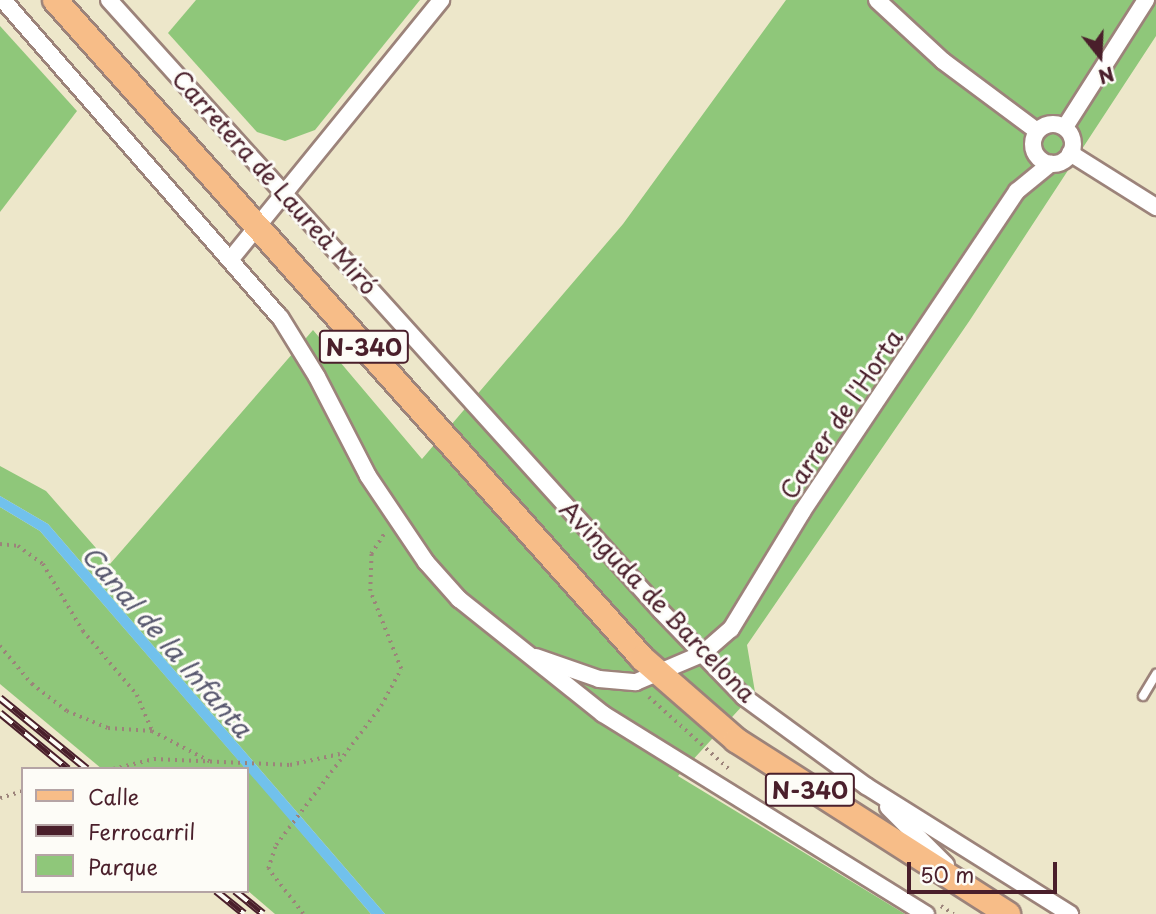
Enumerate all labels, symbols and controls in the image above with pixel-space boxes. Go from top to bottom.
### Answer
north arrow [1065,21,1135,91]
text: N [1095,60,1118,92]
street label: Carretera de Laureà Miró [165,62,385,302]
street label: Carrer de l'Horta [773,323,909,505]
road number: N-340 [318,328,410,366]
street label: Avinguda de Barcelona [554,494,762,708]
water label: Canal de la Infanta [75,539,259,743]
legend [21,767,248,893]
road number: N-340 [764,770,856,810]
text: Calle [88,780,139,812]
text: Ferrocarril [88,815,195,847]
scale bar [911,848,1062,892]
text: Parque [88,850,158,882]
text: 50 m [920,858,974,890]

